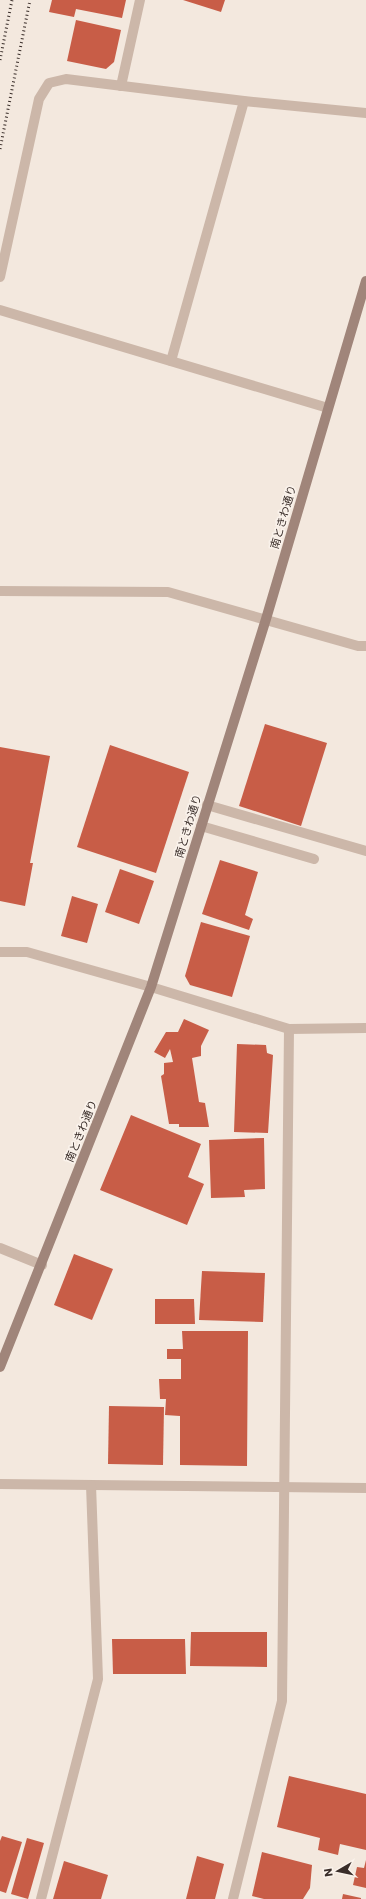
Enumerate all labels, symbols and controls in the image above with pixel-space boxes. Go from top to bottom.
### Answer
street label: 南ときわ通り [266,483,300,551]
street label: 南ときわ通り [171,792,205,860]
street label: 南ときわ通り [61,1097,101,1165]
north arrow [318,1851,358,1891]
text: N [320,1867,337,1878]

